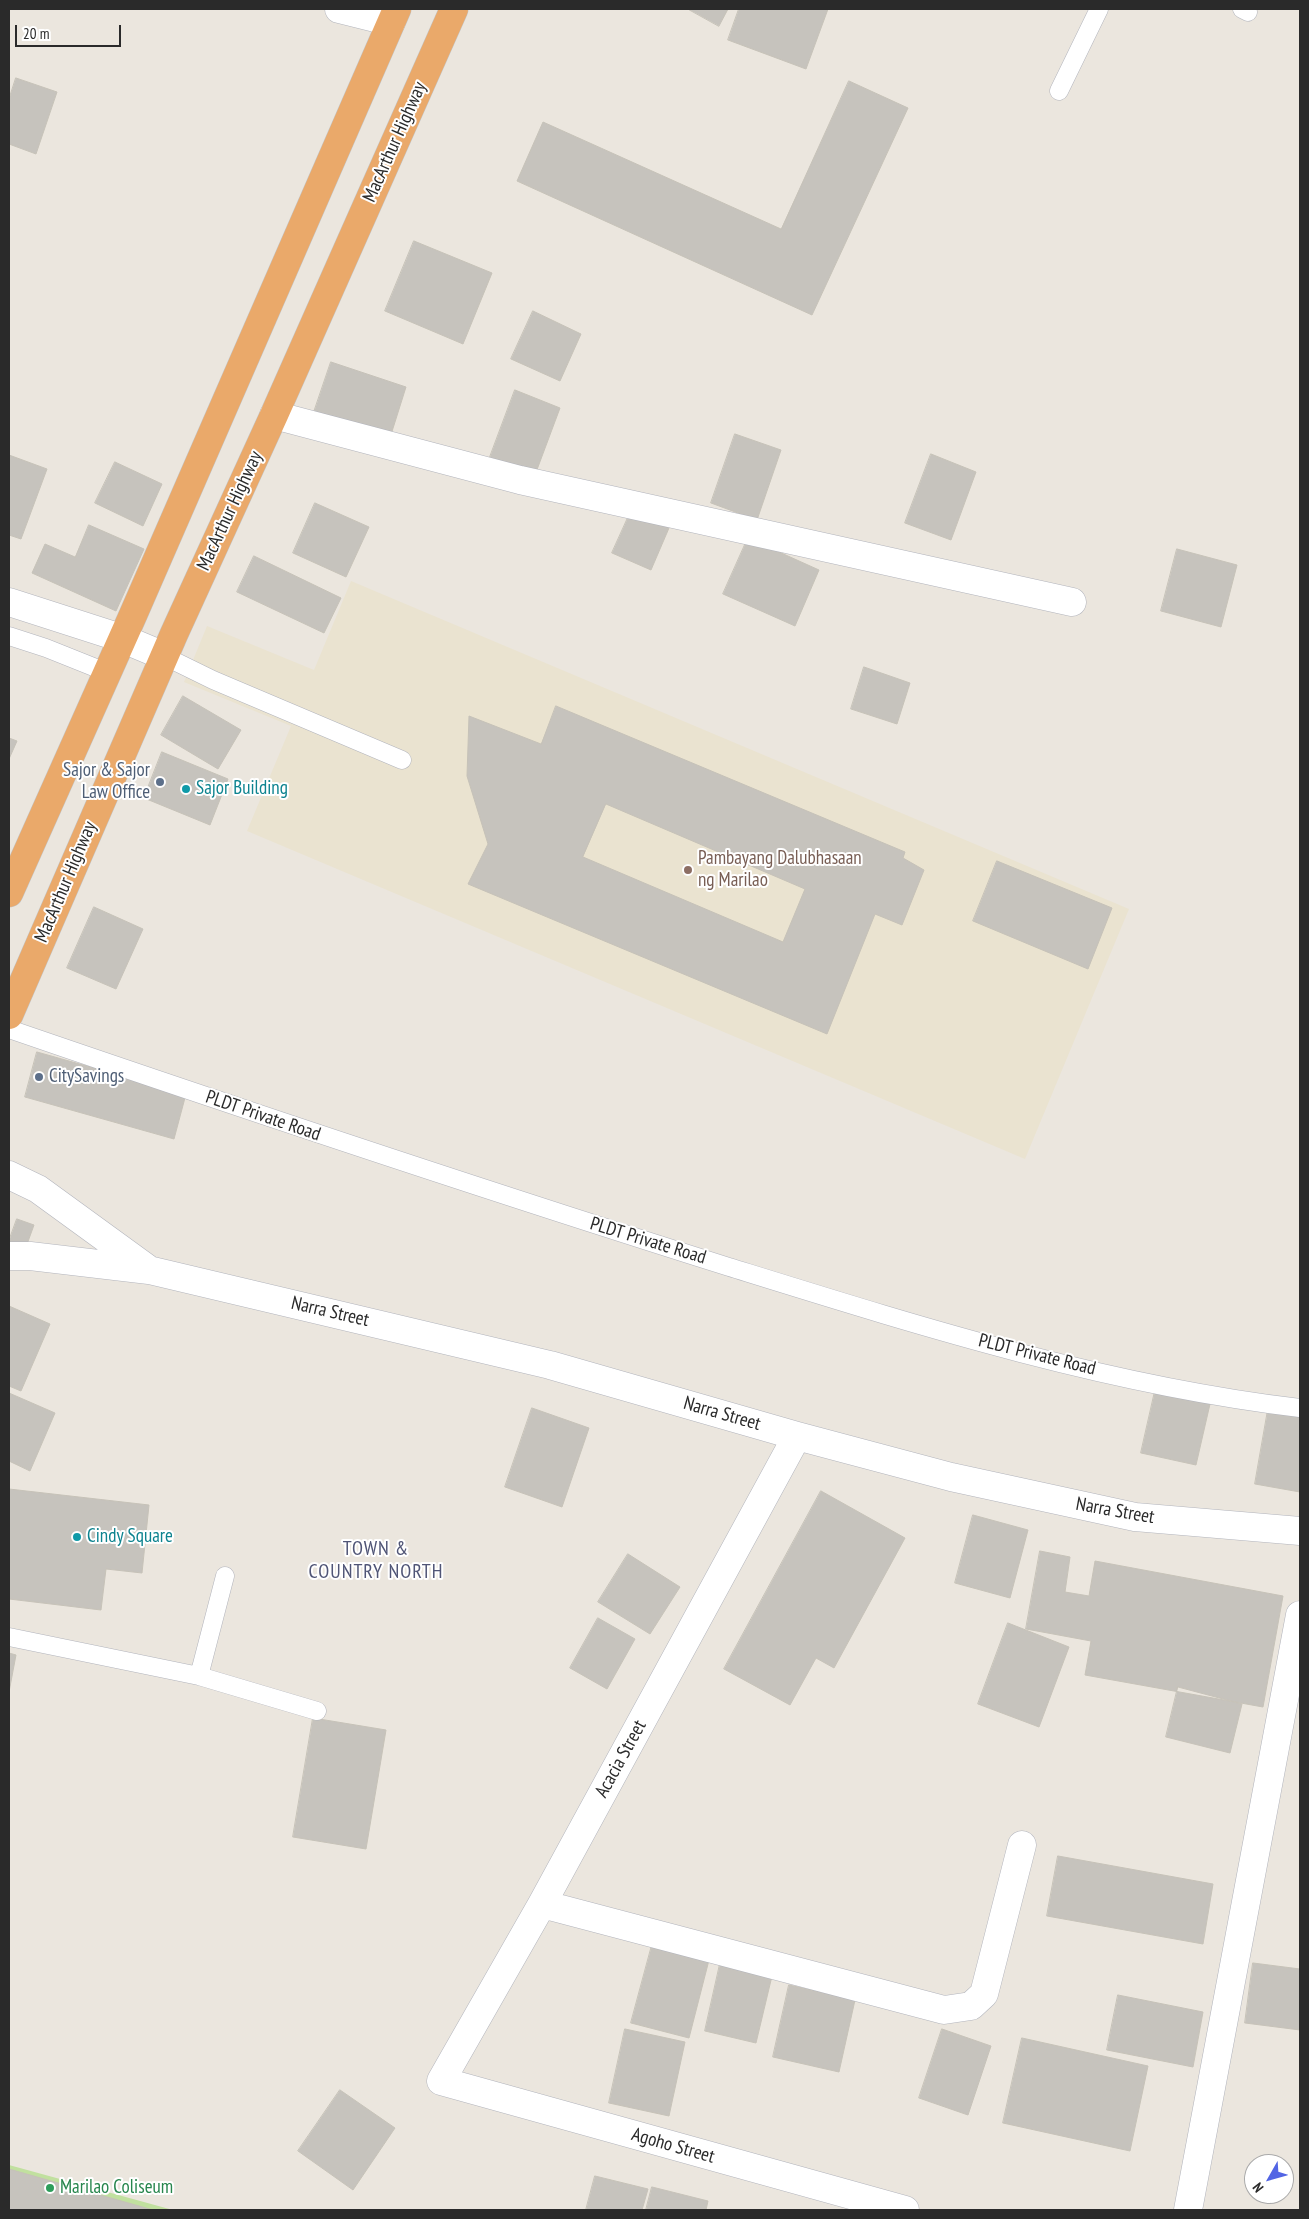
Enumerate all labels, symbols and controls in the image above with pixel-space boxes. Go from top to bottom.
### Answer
scale bar [18,15,124,47]
text: 20 m [23,24,49,43]
street label: MacArthur Highway [358,78,432,206]
street label: MacArthur Highway [192,448,268,574]
place label: Sajor & Sajor Law Office [63,760,150,804]
marker: Sajor & Sajor Law Office [154,776,166,788]
place label: Sajor Building [196,778,288,800]
marker: Sajor Building [180,783,192,795]
street label: MacArthur Highway [30,818,102,946]
place label: Pambayang Dalubhasaan ng Marilao [698,848,862,892]
marker: Pambayang Dalubhasaan ng Marilao [682,864,694,876]
place label: CitySavings [49,1066,124,1088]
marker: CitySavings [33,1071,45,1083]
street label: PLDT Private Road [203,1086,323,1146]
street label: PLDT Private Road [587,1213,709,1269]
street label: Narra Street [289,1292,371,1332]
street label: PLDT Private Road [976,1329,1098,1381]
street label: Narra Street [681,1392,763,1436]
street label: Narra Street [1074,1493,1156,1529]
place label: Cindy Square [87,1526,173,1548]
marker: Cindy Square [71,1531,83,1543]
district label: TOWN & COUNTRY NORTH [307,1537,445,1584]
street label: Acacia Street [590,1716,652,1802]
street label: Agoho Street [629,2123,717,2169]
north arrow [1244,2154,1294,2204]
place label: Marilao Coliseum [60,2177,173,2199]
text: N [1249,2179,1267,2196]
marker: Marilao Coliseum [44,2182,56,2194]

